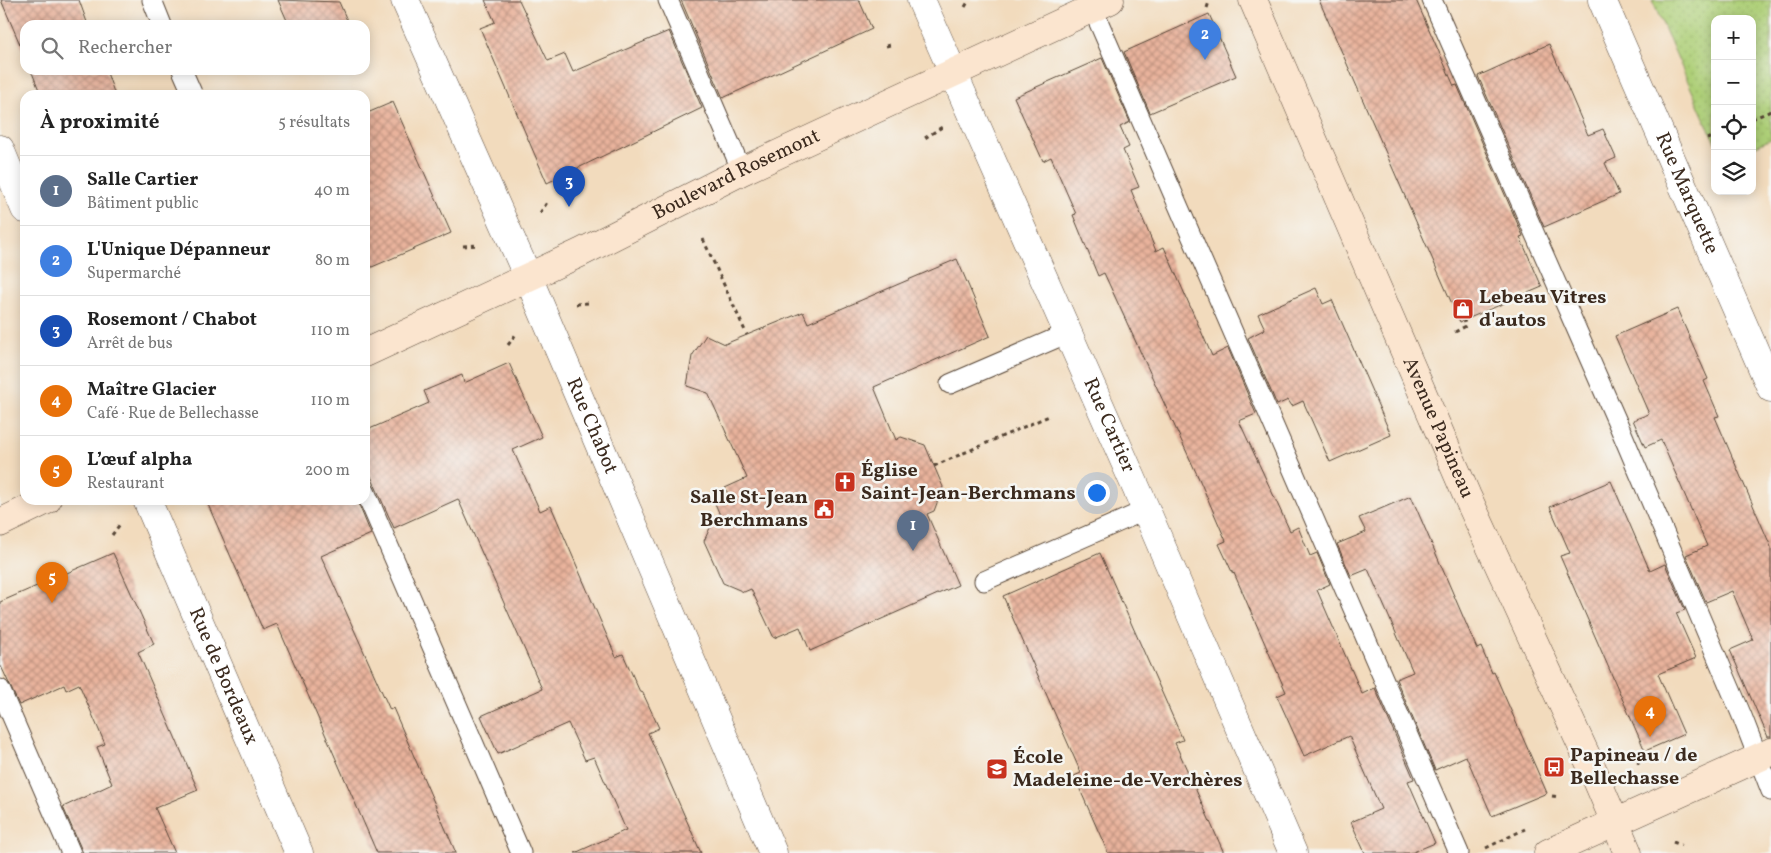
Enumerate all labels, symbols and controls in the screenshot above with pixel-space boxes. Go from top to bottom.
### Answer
map controls [1711,15,1756,195]
button: + [1711,15,1756,60]
pin: 2 [1189,19,1221,60]
search box [20,20,370,75]
icon: search [38,34,66,62]
text: Rechercher [78,35,172,61]
button: − [1711,60,1756,105]
button: locate [1711,105,1756,150]
text: À proximité [40,108,159,137]
text: 5 résultats [278,112,350,134]
street label: Boulevard Rosemont [648,123,825,228]
street label: Rue Marquette [1647,128,1725,259]
button: layers [1711,150,1756,195]
pin: 3 [553,166,585,207]
text: Salle Cartier [87,167,198,193]
text: 1 [53,180,59,202]
text: 40 m [314,180,350,202]
text: Bâtiment public [87,193,199,215]
text: L'Unique Dépanneur [87,237,271,263]
text: 2 [52,250,60,272]
text: 80 m [315,250,350,272]
text: Supermarché [87,263,181,285]
place label: Lebeau Vitres d'autos [1479,284,1606,335]
shop icon: Lebeau Vitres d'autos [1451,297,1475,321]
text: Rosemont / Chabot [87,307,257,333]
text: 3 [52,320,60,342]
text: 110 m [311,320,350,342]
text: Arrêt de bus [87,333,173,355]
street label: Avenue Papineau [1395,353,1480,503]
street label: Rue Chabot [559,374,624,478]
street label: Rue Cartier [1076,374,1142,477]
text: Maître Glacier [87,377,217,403]
text: 4 [51,390,61,412]
text: 110 m [311,390,350,412]
text: Café · Rue de Bellechasse [87,403,259,425]
text: L’œuf alpha [87,447,192,473]
place label: Église Saint-Jean-Berchmans [861,457,1076,508]
text: 5 [52,460,60,482]
text: 200 m [305,460,350,482]
church icon: Église Saint-Jean-Berchmans [833,470,857,494]
text: Restaurant [87,473,165,495]
your location [1084,480,1110,506]
place label: Salle St-Jean Berchmans [690,484,808,535]
public building icon: Salle St-Jean Berchmans [812,497,836,521]
pin: 1 [897,510,929,551]
pin: 5 [36,562,68,603]
street label: Rue de Bordeaux [181,603,265,749]
pin: 4 [1634,696,1666,737]
place label: Papineau / de Bellechasse [1570,742,1697,793]
place label: École Madeleine-de-Verchères [1013,744,1243,795]
bus stop icon: Papineau / de Bellechasse [1542,755,1566,779]
school or university icon: École Madeleine-de-Verchères [985,757,1009,781]

